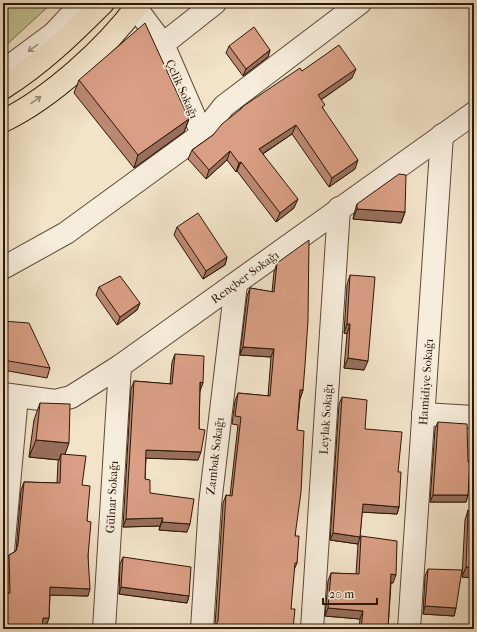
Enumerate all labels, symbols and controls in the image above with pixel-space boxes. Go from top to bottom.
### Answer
one-way arrow [28,44,39,53]
street label: Çelik Sokağı [163,57,201,121]
one-way arrow [30,96,41,104]
street label: Rençber Sokağı [208,247,283,307]
street label: Hamidiye Sokağı [416,338,436,426]
street label: Leylak Sokağı [317,383,335,455]
street label: Zambak Sokağı [203,416,227,496]
street label: Gülnar Sokağı [103,460,121,534]
scale bar [323,580,377,606]
text: 20 m [329,587,354,601]

